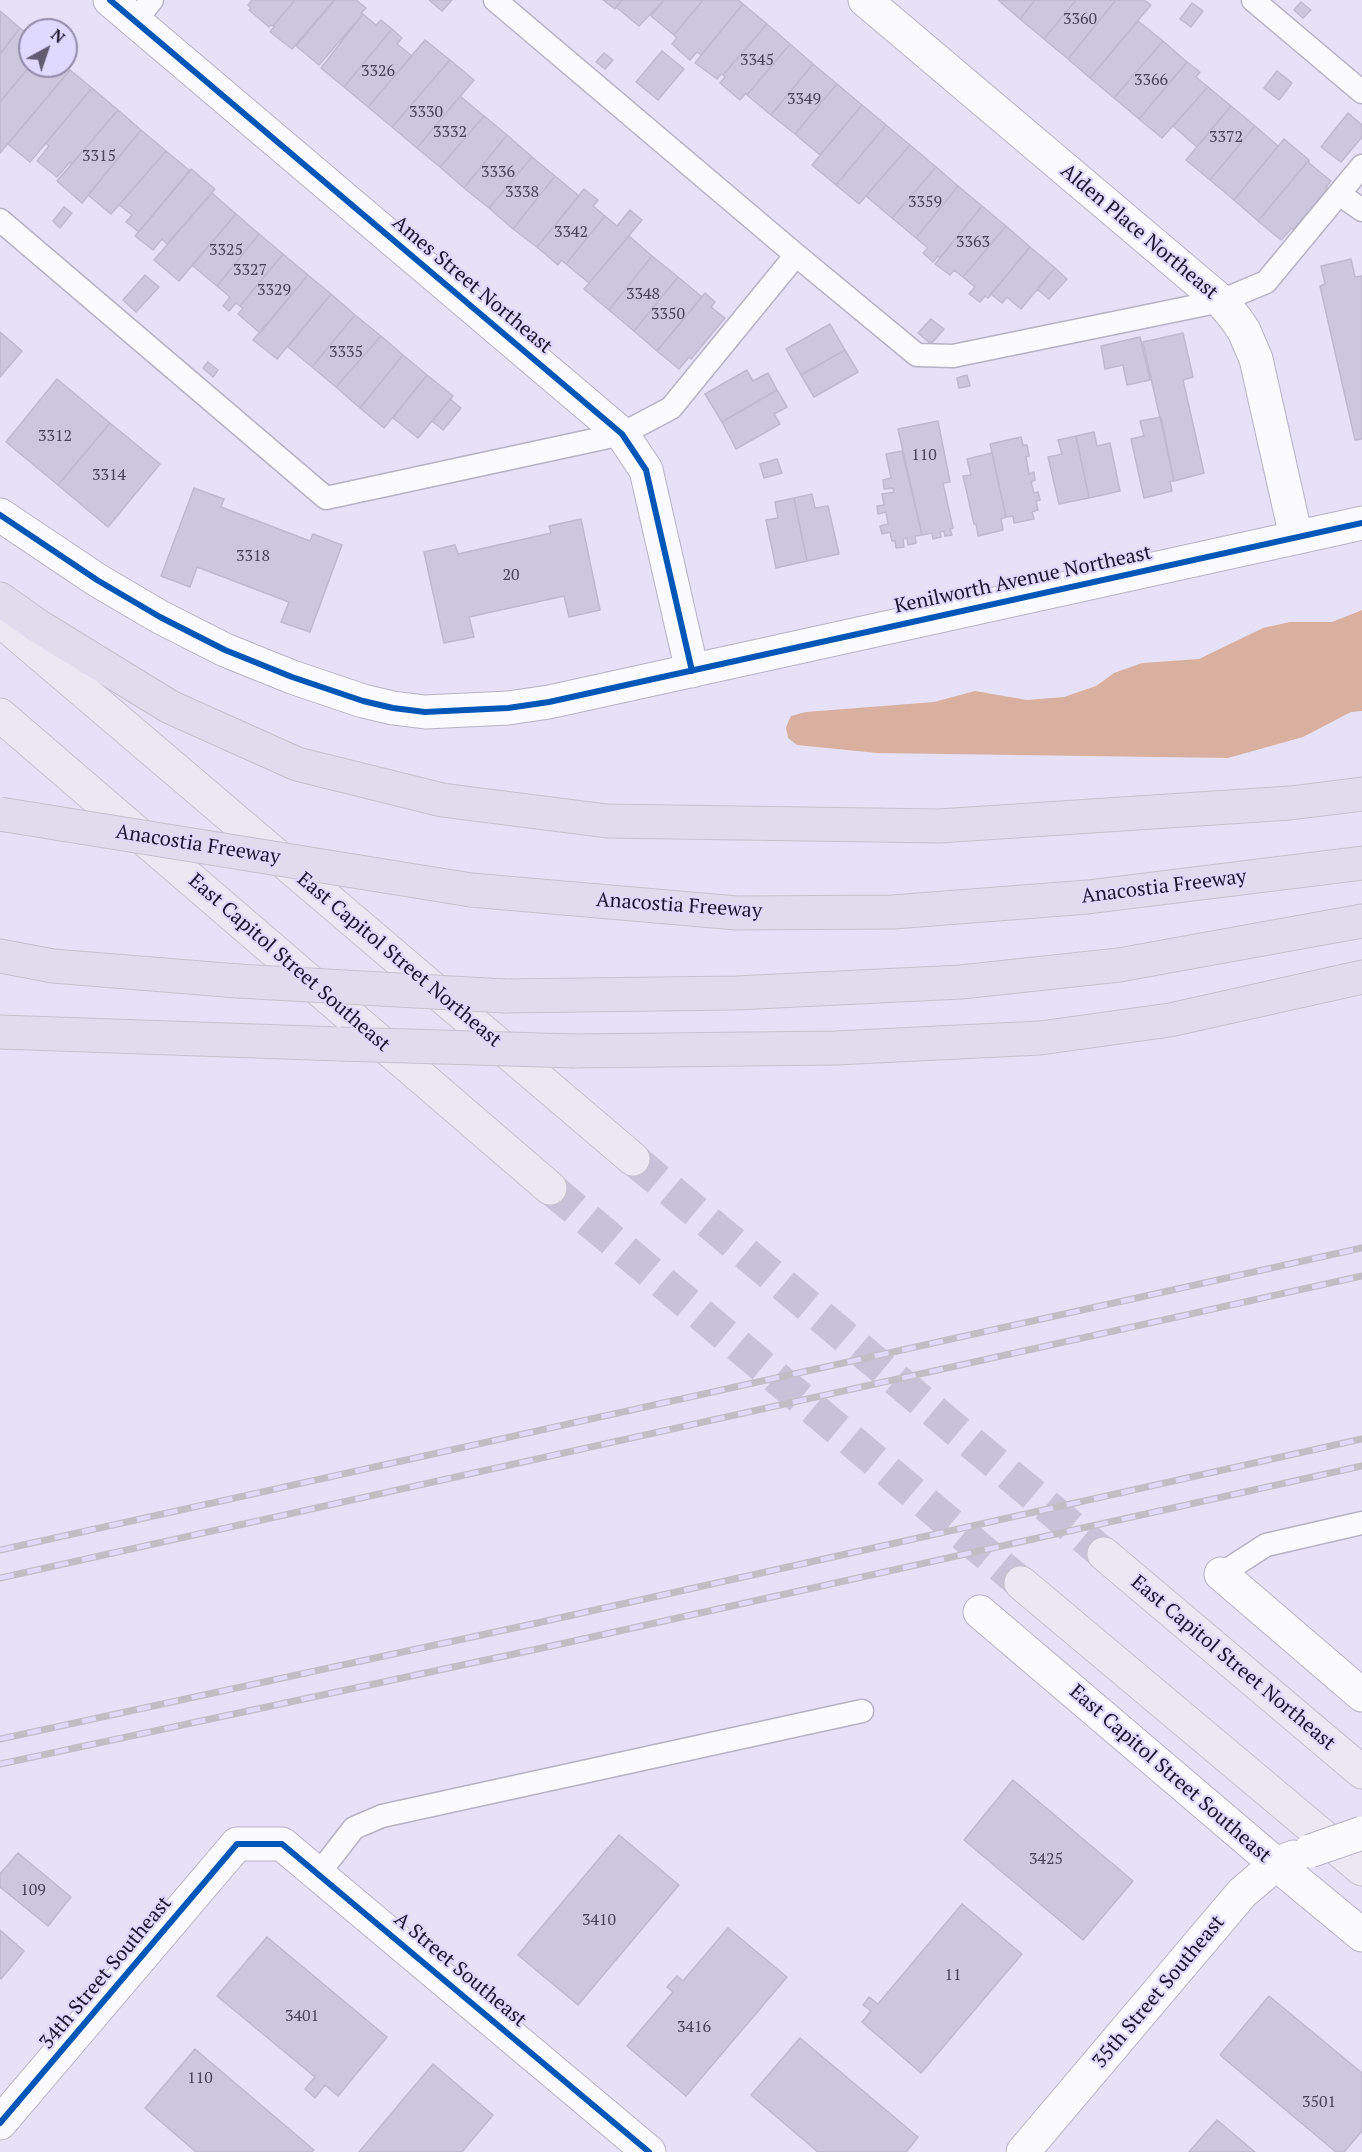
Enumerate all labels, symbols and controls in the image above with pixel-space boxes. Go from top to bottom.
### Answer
house number: 3360 [1063,9,1097,29]
north arrow [18,18,78,78]
text: N [47,23,70,48]
house number: 3345 [740,50,774,70]
house number: 3326 [361,61,395,81]
house number: 3366 [1134,70,1168,90]
house number: 3349 [787,89,821,109]
house number: 3330 [409,102,443,122]
house number: 3332 [433,122,467,142]
house number: 3372 [1209,127,1243,147]
house number: 3315 [82,146,116,166]
street label: Alden Place Northeast [1055,159,1223,305]
house number: 3336 [481,162,515,182]
house number: 3338 [505,182,539,202]
house number: 3359 [908,192,942,212]
street label: Ames Street Northeast [387,211,557,359]
house number: 3342 [554,222,588,242]
house number: 3363 [956,232,990,252]
house number: 3325 [209,240,243,260]
house number: 3327 [233,260,267,280]
house number: 3329 [257,280,291,300]
house number: 3348 [626,284,660,304]
house number: 3350 [651,304,685,324]
house number: 3335 [329,342,363,362]
house number: 3312 [38,426,72,446]
house number: 110 [911,445,937,465]
house number: 3314 [92,465,126,485]
street label: Kenilworth Avenue Northeast [892,541,1154,619]
house number: 3318 [236,546,270,566]
house number: 20 [502,565,520,585]
street label: Anacostia Freeway [114,820,282,870]
street label: Anacostia Freeway [1080,865,1248,909]
street label: East Capitol Street Northeast [292,867,506,1053]
street label: East Capitol Street Southeast [183,869,395,1057]
street label: Anacostia Freeway [595,888,763,924]
street label: East Capitol Street Northeast [1126,1570,1340,1756]
street label: East Capitol Street Southeast [1064,1680,1276,1868]
house number: 3425 [1029,1849,1063,1869]
house number: 109 [20,1880,46,1900]
street label: 34th Street Southeast [35,1892,177,2054]
street label: A Street Southeast [389,1908,531,2032]
house number: 3410 [582,1910,616,1930]
street label: 35th Street Southeast [1088,1911,1230,2073]
house number: 11 [944,1965,962,1985]
house number: 3401 [285,2006,319,2026]
house number: 3416 [677,2017,711,2037]
house number: 110 [187,2068,213,2088]
house number: 3501 [1302,2092,1336,2112]

